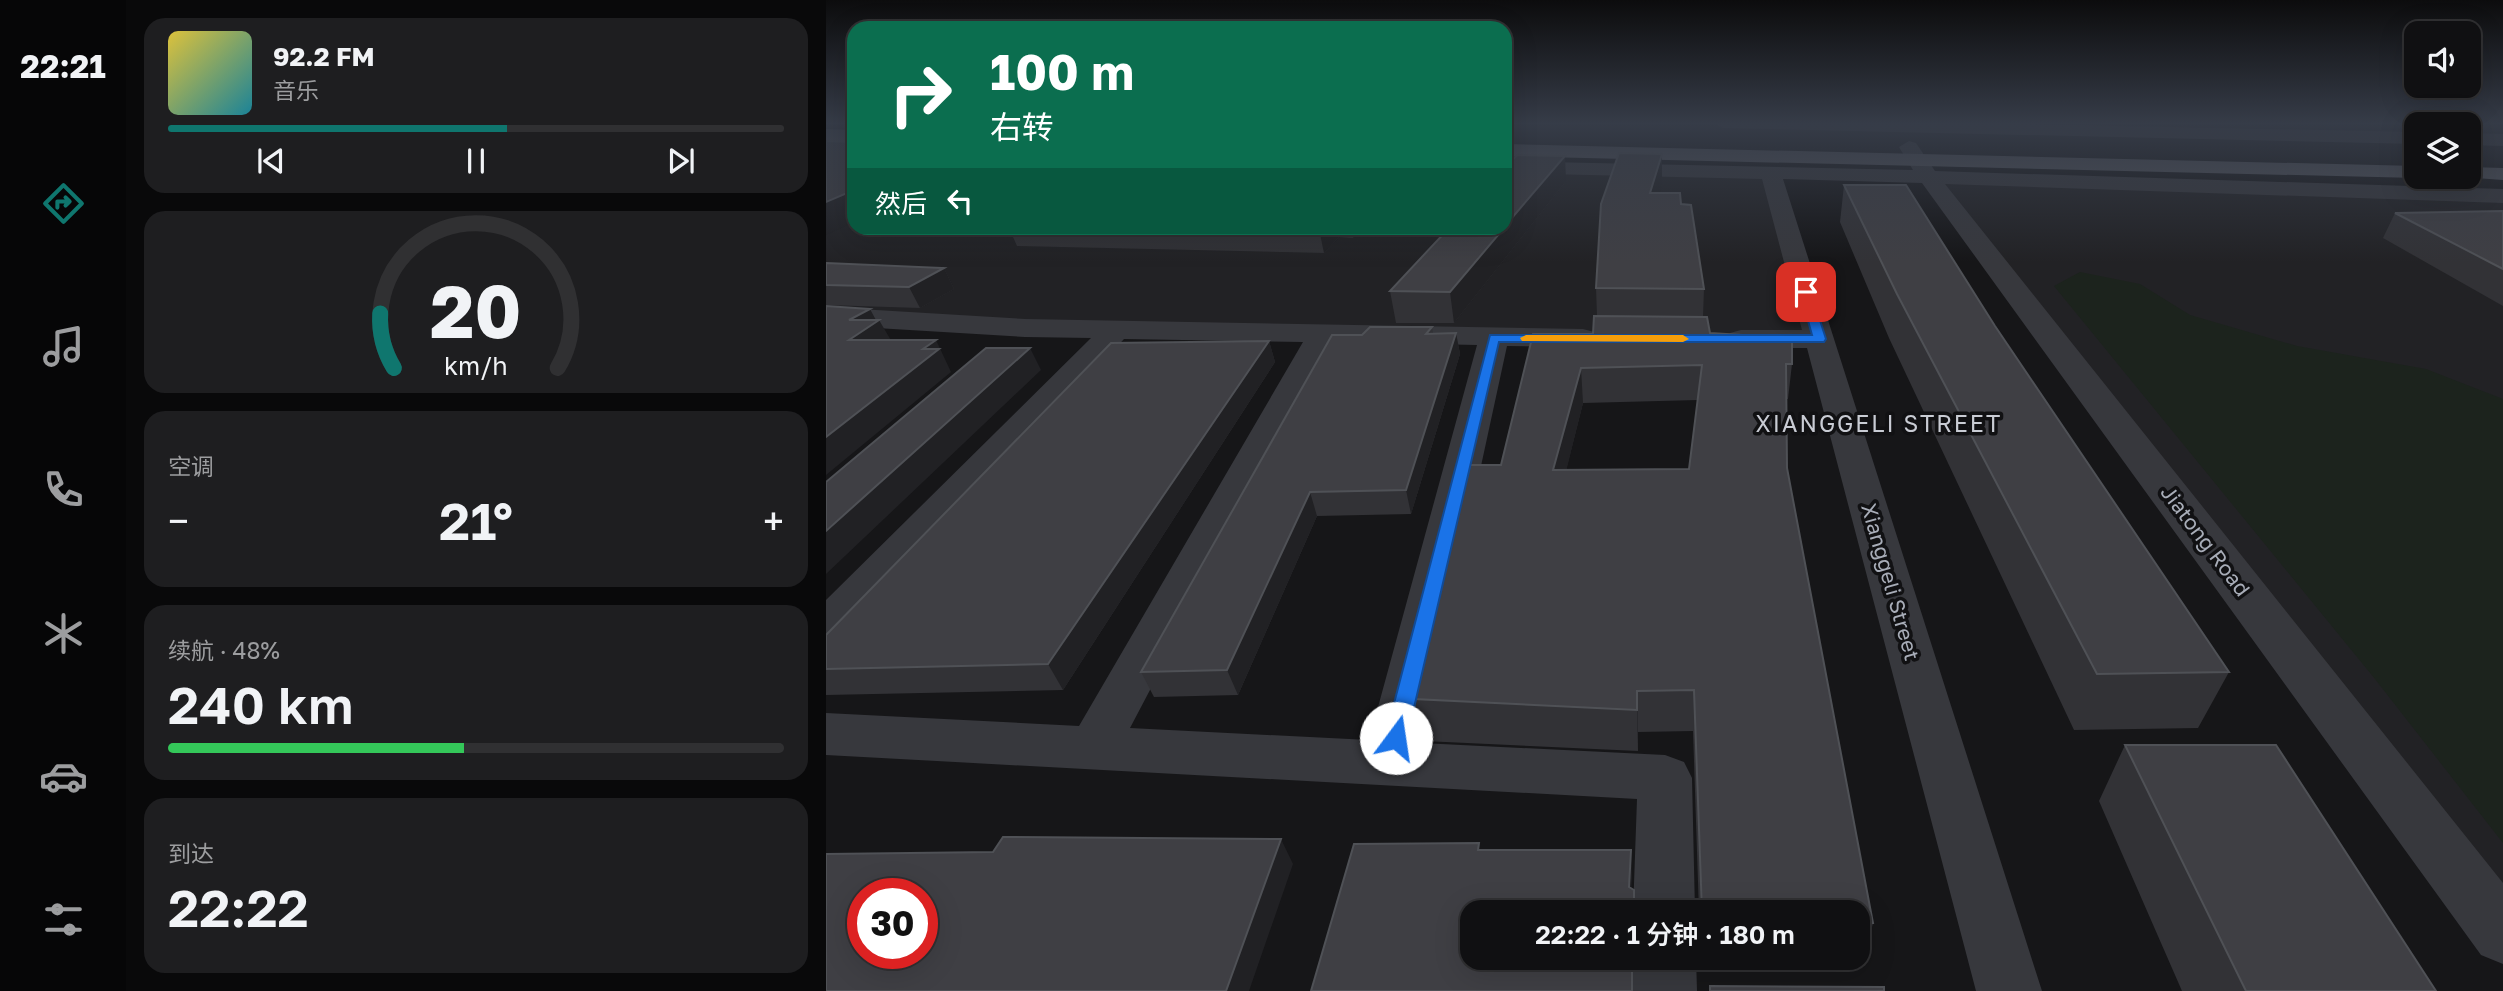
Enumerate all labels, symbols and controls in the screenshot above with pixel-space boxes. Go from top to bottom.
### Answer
map controls [2404,21,2481,189]
button: sound [2404,21,2481,98]
text: 92.2 FM [273,41,375,72]
text: 100 m [990,42,1134,101]
text: 22:21 [20,47,106,85]
icon: right [875,49,966,140]
text: 音乐 [273,76,319,104]
text: 右转 [990,108,1054,146]
button: layers [2404,112,2481,189]
icon: previous [252,142,290,180]
icon: pause [457,142,495,180]
icon: next [662,142,700,180]
icon: directions [39,179,88,228]
icon: left [941,182,979,220]
text: 然后 [875,188,927,219]
pin [1776,262,1836,322]
text: 20 [430,268,522,355]
icon: arrive [1787,273,1825,311]
icon: music [39,322,88,371]
text: km/h [444,350,508,381]
district label: XIANGGELI STREET [1756,409,2002,437]
text: 空调 [168,452,214,480]
icon: phone [39,465,88,514]
street label: Jiatong Road [2156,480,2256,601]
text: 21° [439,489,513,551]
text: − [168,498,189,543]
text: + [763,498,784,543]
street label: Xianggeli Street [1856,500,1926,663]
icon: climate [39,609,88,658]
text: 续航 · 48% [168,636,280,664]
text: 240 km [168,673,353,735]
position arrow [1359,701,1433,775]
icon: car [39,752,88,801]
text: 到达 [168,839,214,867]
text: 22:22 [168,876,309,938]
speed limit sign: 30 [847,878,938,969]
icon: filters [39,895,88,944]
text: 22:22 · 1 分钟 · 180 m [1535,919,1795,950]

